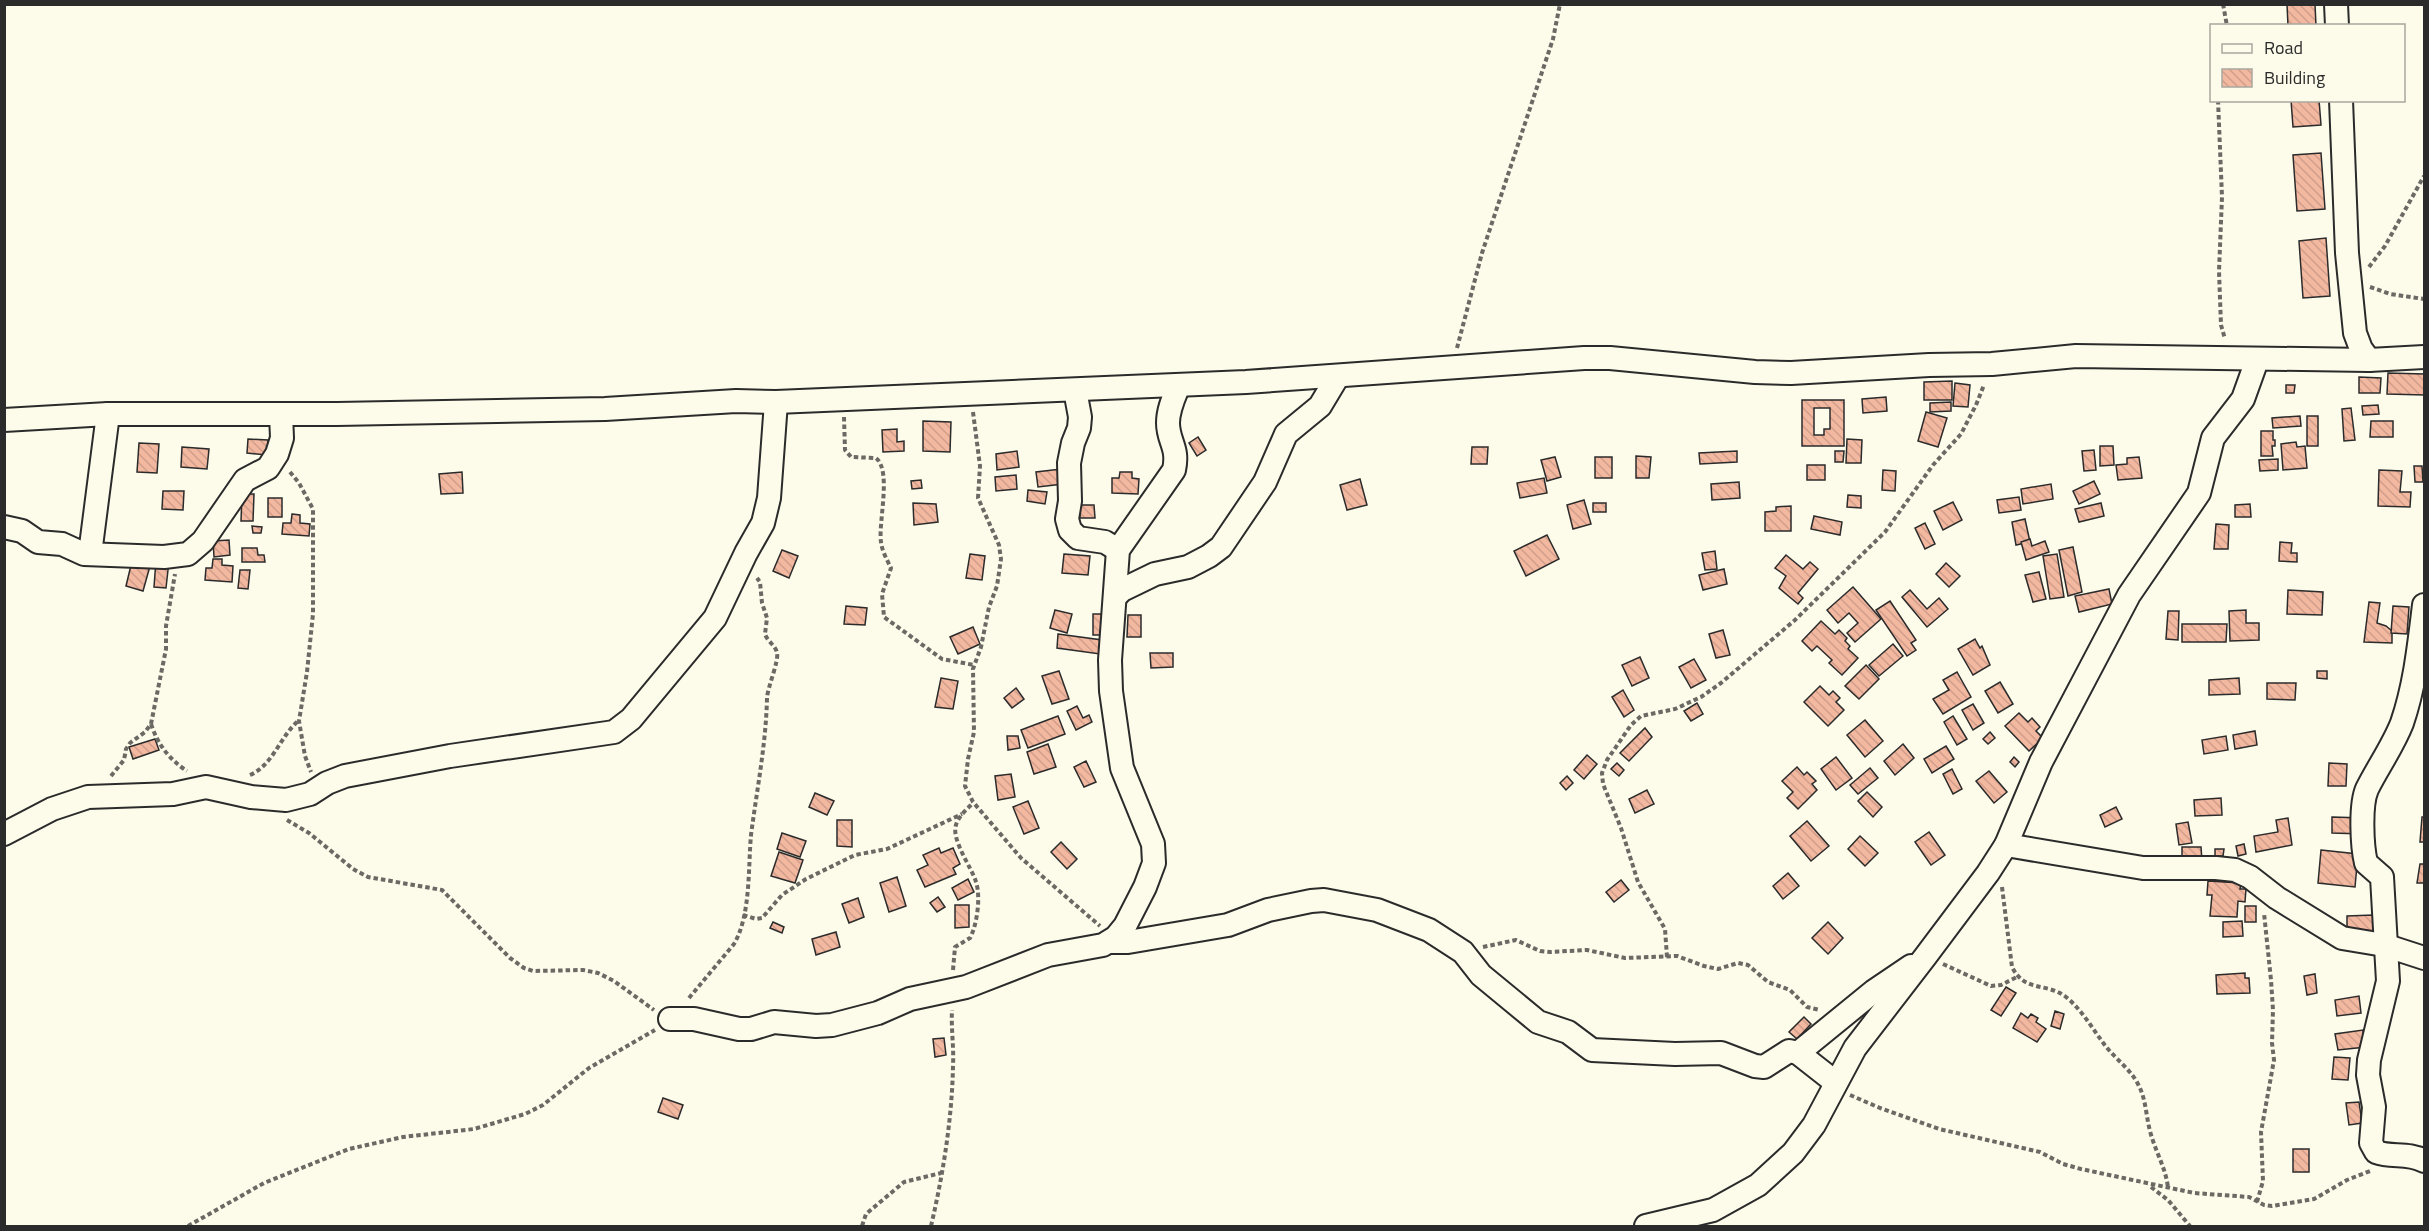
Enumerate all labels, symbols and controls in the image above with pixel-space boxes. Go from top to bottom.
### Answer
legend [2210,24,2405,102]
text: Road [2264,34,2303,61]
text: Building [2264,64,2325,91]

